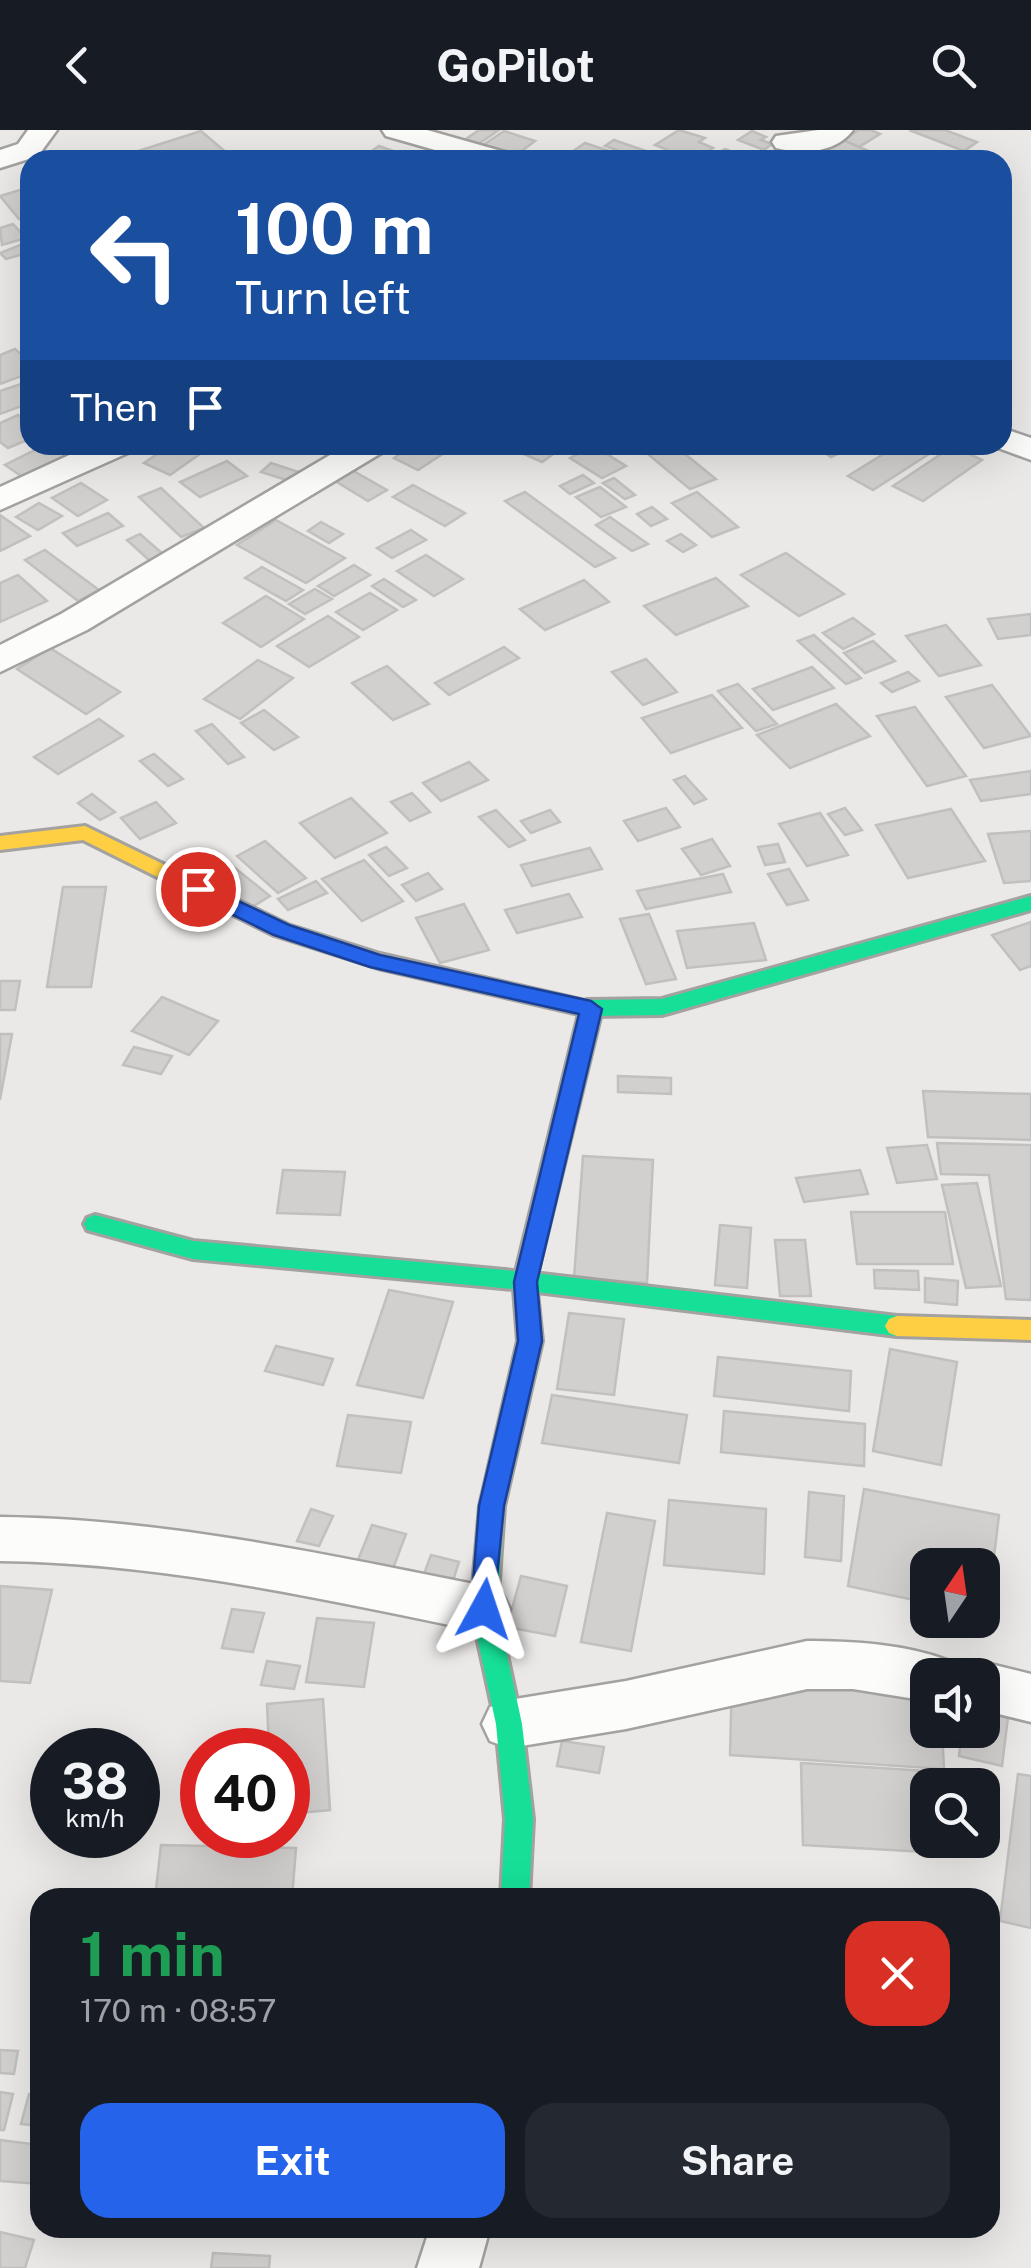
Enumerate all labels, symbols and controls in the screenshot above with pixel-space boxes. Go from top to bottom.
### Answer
icon: back [50,38,105,93]
icon: search [926,38,981,93]
text: GoPilot [436,39,595,92]
text: 100 m [235,187,433,270]
icon: left [70,190,200,320]
text: Turn left [235,271,411,324]
icon: arrive [178,380,233,435]
text: Then [70,385,158,430]
pin [156,847,241,932]
icon: arrive [171,862,226,917]
north arrow [910,1548,1000,1638]
map controls [910,1548,1000,1858]
position arrow [432,1557,536,1661]
button: sound [910,1658,1000,1748]
speed limit sign: 40 [180,1728,310,1858]
text: 38 [62,1751,128,1810]
button: search [910,1768,1000,1858]
text: km/h [66,1803,124,1833]
text: 1 min [80,1919,225,1990]
button: close [845,1921,950,2026]
text: 170 m · 08:57 [80,1992,276,2029]
button: Exit [80,2103,505,2218]
button: Share [525,2103,950,2218]

